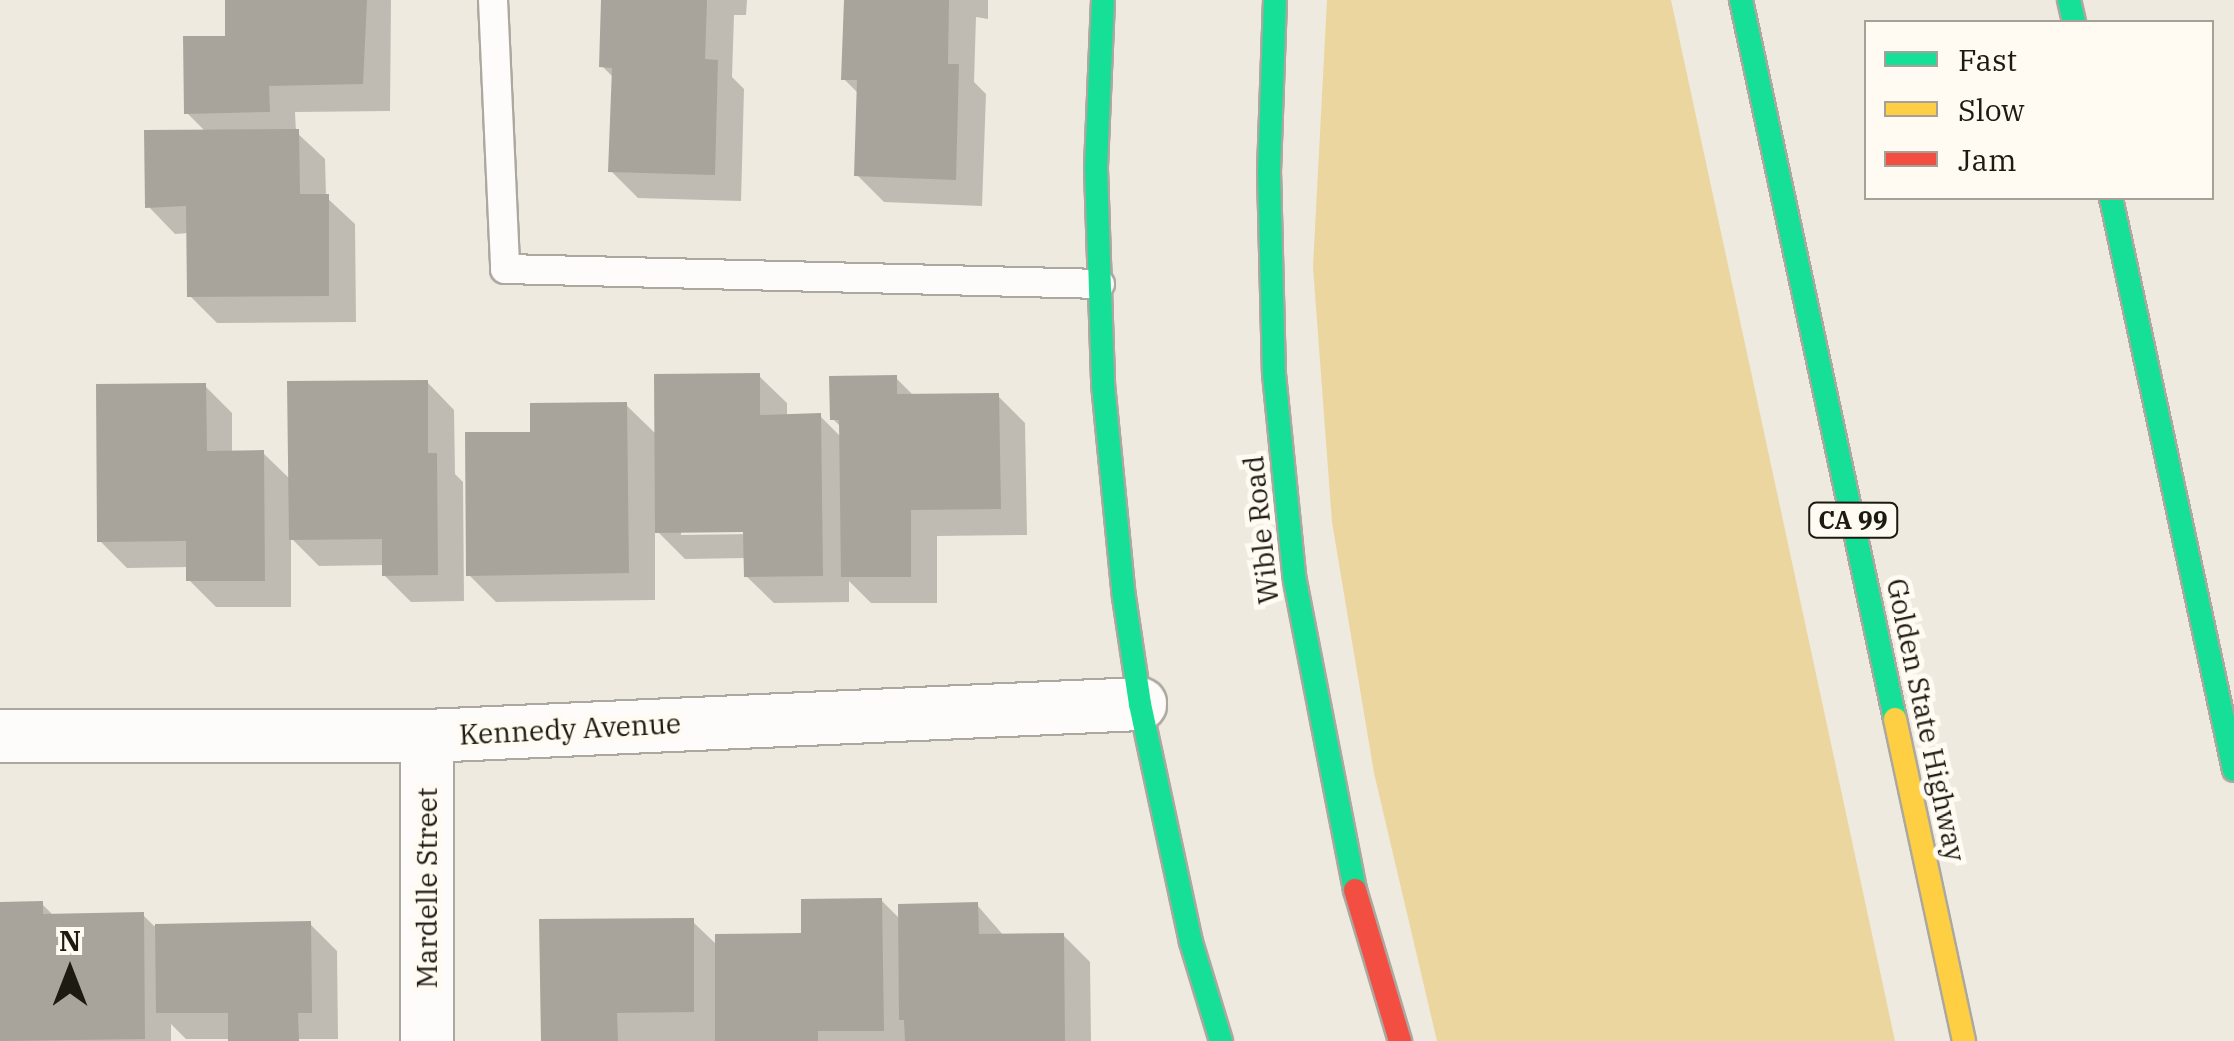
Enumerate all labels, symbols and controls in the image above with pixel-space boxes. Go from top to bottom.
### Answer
legend [1864,20,2214,200]
text: Fast [1958,40,2017,79]
text: Slow [1958,90,2025,129]
text: Jam [1958,140,2017,179]
street label: Wible Road [1237,454,1285,606]
road number: CA 99 [1808,500,1898,540]
street label: Golden State Highway [1880,575,1972,865]
street label: Kennedy Avenue [458,706,682,752]
street label: Mardelle Street [410,787,444,989]
north arrow [20,921,120,1021]
text: N [59,922,81,959]

